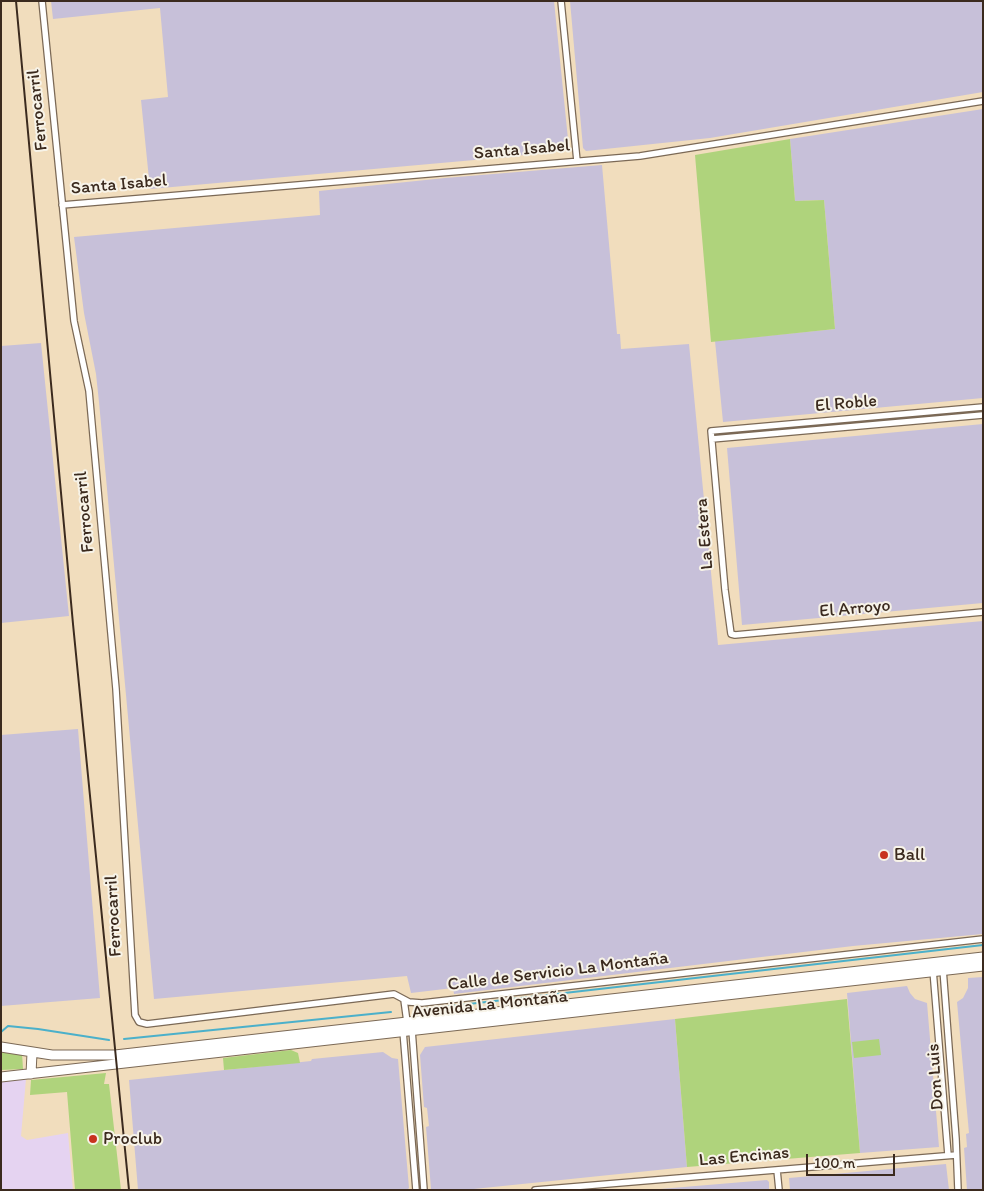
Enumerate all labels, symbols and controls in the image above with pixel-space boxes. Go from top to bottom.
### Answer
street label: Ferrocarril [23,68,53,152]
street label: Santa Isabel [473,135,571,165]
street label: Santa Isabel [70,170,168,200]
street label: El Roble [814,391,878,417]
street label: Ferrocarril [71,470,99,554]
street label: La Estera [691,497,719,571]
street label: El Arroyo [818,595,892,623]
place label: Ball [894,844,925,866]
marker: Ball [878,849,890,861]
street label: Ferrocarril [101,875,127,957]
street label: Calle de Servicio La Montaña [446,948,670,996]
street label: Avenida La Montaña [411,986,569,1024]
street label: Don Luis [923,1043,949,1111]
place label: Proclub [103,1128,162,1150]
marker: Proclub [87,1133,99,1145]
street label: Las Encinas [698,1142,790,1172]
scale bar [809,1144,898,1176]
text: 100 m [814,1154,855,1172]

